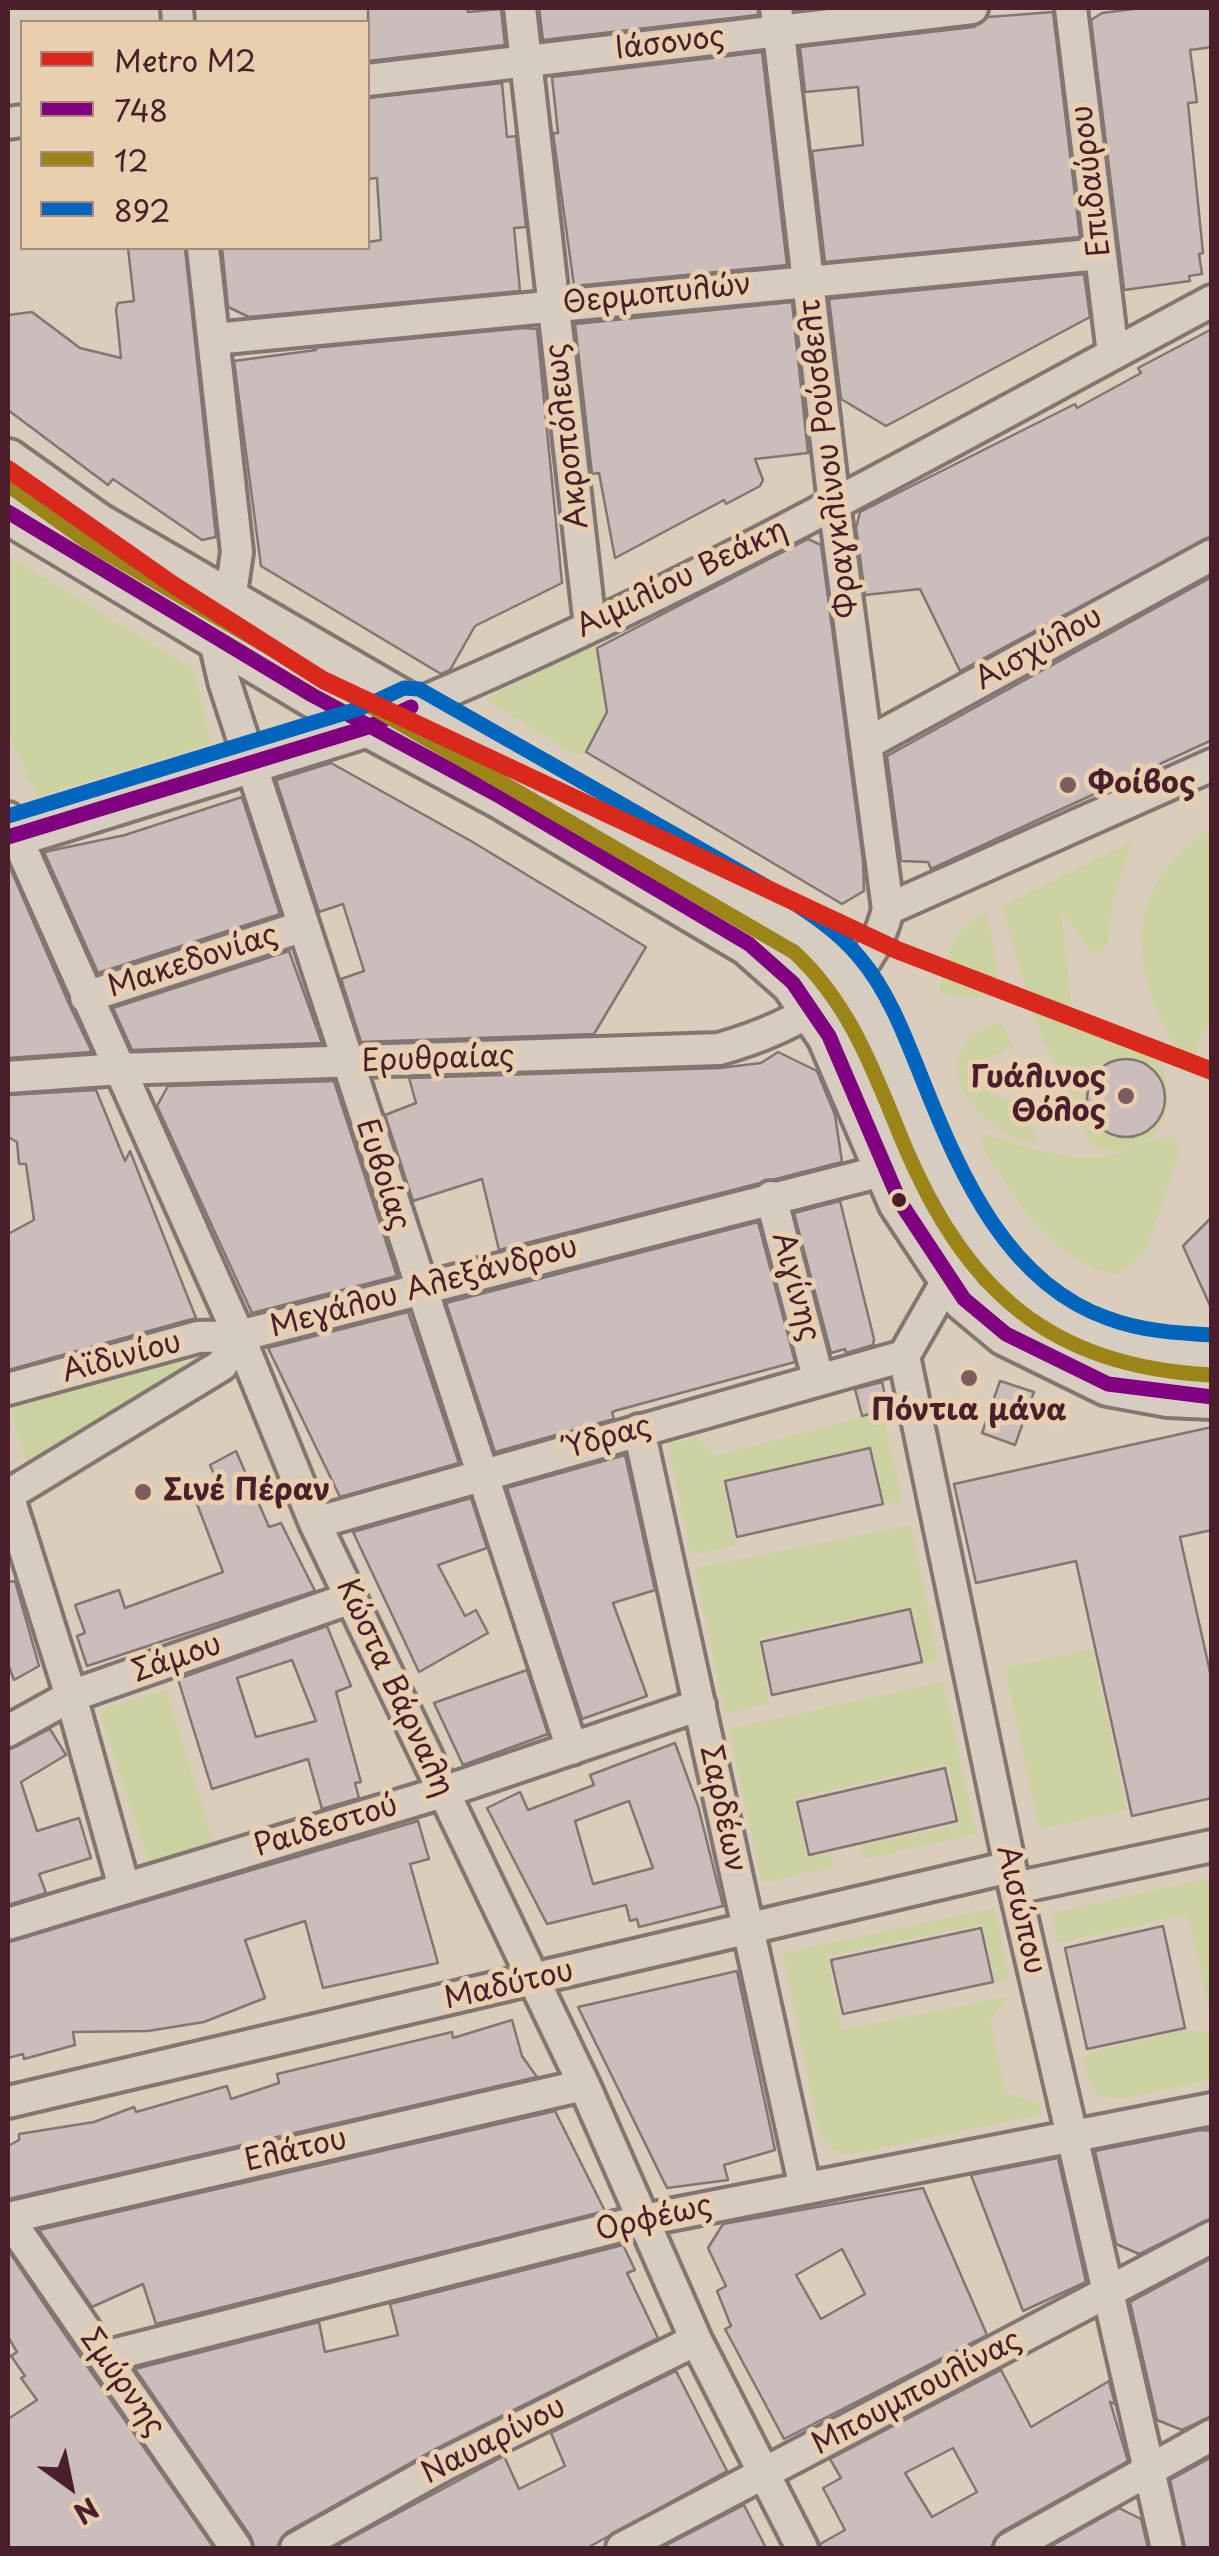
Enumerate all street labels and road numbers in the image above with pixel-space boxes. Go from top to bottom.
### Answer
street label: Ιάσονος [613,19,727,69]
street label: Επιδαύρου [1065,103,1119,259]
street label: Θερμοπυλών [561,267,753,323]
street label: Φραγκλίνου Ρούσβελτ [793,296,867,620]
street label: Ακροπόλεως [539,341,597,531]
street label: Αιμιλίου Βεάκη [570,512,794,646]
street label: Αισχύλου [969,599,1109,699]
street label: Μακεδονίας [103,918,283,1006]
street label: Ερυθραίας [361,1039,515,1081]
street label: Ευβοίας [347,1115,417,1235]
street label: Αιγίνης [763,1228,827,1346]
street label: Μεγάλου Αλεξάνδρου [266,1230,582,1346]
street label: Αϊδινίου [59,1325,185,1391]
street label: Ύδρας [562,1409,656,1467]
street label: Κώστα Βάρναλη [328,1573,460,1803]
street label: Σάμου [128,1627,226,1691]
street label: Σαρδέων [691,1742,753,1876]
street label: Ραιδεστού [250,1788,402,1866]
street label: Αισώπου [988,1842,1052,1978]
street label: Μαδύτου [441,1954,577,2018]
street label: Ελάτου [241,2122,351,2180]
street label: Ορφέως [592,2188,716,2250]
street label: Σμύρνης [72,2322,172,2444]
street label: Μπουμπουλίνας [806,2323,1028,2463]
street label: Ναυαρίνου [416,2389,572,2493]

